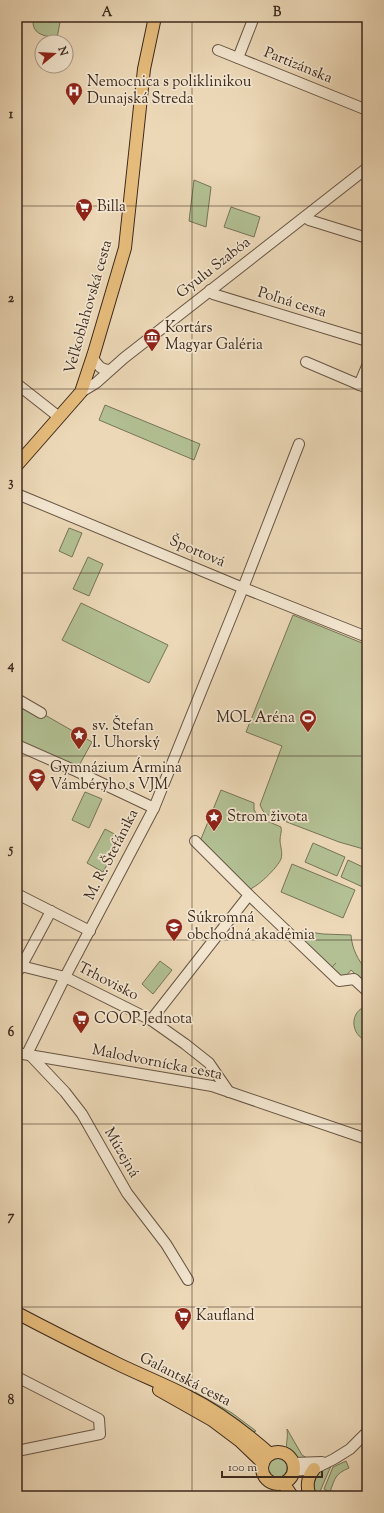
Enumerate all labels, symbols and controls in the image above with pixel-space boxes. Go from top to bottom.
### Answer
text: A [102,4,113,22]
text: B [273,4,282,22]
north arrow [34,34,74,74]
street label: Partizánska [260,43,336,89]
text: N [53,44,72,58]
place label: Nemocnica s poliklinikou Dunajská Streda [87,72,252,110]
hospital icon: Nemocnica s poliklinikou Dunajská Streda [64,81,84,106]
text: 1 [9,106,14,124]
supermarket icon: Billa [74,197,94,222]
place label: Billa [97,197,126,218]
street label: Gyulu Szabóa [172,232,256,304]
street label: Veľkoblahovská cesta [60,238,118,376]
street label: Poľná cesta [255,283,329,323]
text: 2 [8,290,15,308]
place label: Kortárs Magyar Galéria [165,318,263,356]
museum icon: Kortárs Magyar Galéria [142,327,162,352]
text: 3 [8,474,14,492]
street label: Športová [166,530,229,573]
text: 4 [7,657,15,675]
place label: MOL Aréna [216,708,295,729]
sports icon: MOL Aréna [298,708,318,733]
place label: sv. Štefan I. Uhorský [92,715,160,754]
place icon: sv. Štefan I. Uhorský [69,725,89,750]
place label: Gymnázium Ármina Vámbéryho s VJM [50,757,182,796]
school or university icon: Gymnázium Ármina Vámbéryho s VJM [27,767,47,792]
street label: M. R. Štefánika [79,805,144,904]
place icon: Strom života [204,807,224,832]
place label: Strom života [227,807,308,828]
text: 5 [8,841,14,859]
place label: Súkromná obchodná akadémia [187,908,315,946]
school or university icon: Súkromná obchodná akadémia [164,917,184,942]
street label: Trhovisko [74,958,142,1006]
supermarket icon: COOP Jednota [71,1009,91,1034]
place label: COOP Jednota [94,1009,192,1030]
text: 6 [8,1024,15,1042]
street label: Malodvornícka cesta [90,1040,224,1086]
street label: Múzejná [98,1124,144,1182]
text: 7 [8,1208,15,1226]
supermarket icon: Kaufland [173,1306,193,1331]
place label: Kaufland [196,1306,255,1327]
street label: Galantská cesta [136,1348,234,1412]
text: 8 [8,1392,15,1410]
scale bar [222,1453,322,1479]
text: 100 m [228,1459,257,1477]

